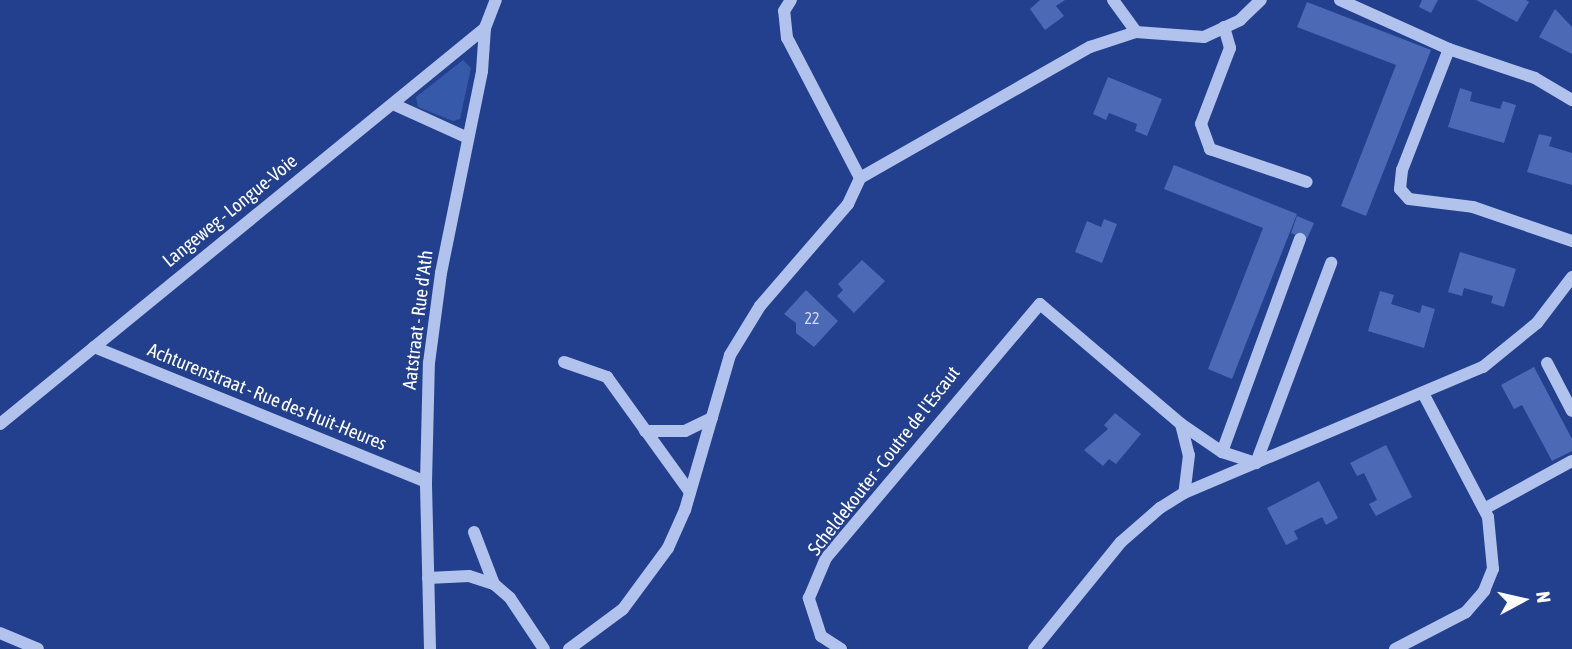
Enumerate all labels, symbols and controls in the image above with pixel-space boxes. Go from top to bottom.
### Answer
street label: Langeweg - Longue-Voie [158,150,302,272]
street label: Aatstraat - Rue d'Ath [398,249,438,391]
house number: 22 [804,308,820,328]
street label: Achturenstraat - Rue des Huit-Heures [144,339,390,455]
street label: Scheldekouter - Coutre de l'Escaut [803,362,965,560]
north arrow [1488,565,1558,635]
text: N [1532,590,1555,604]

